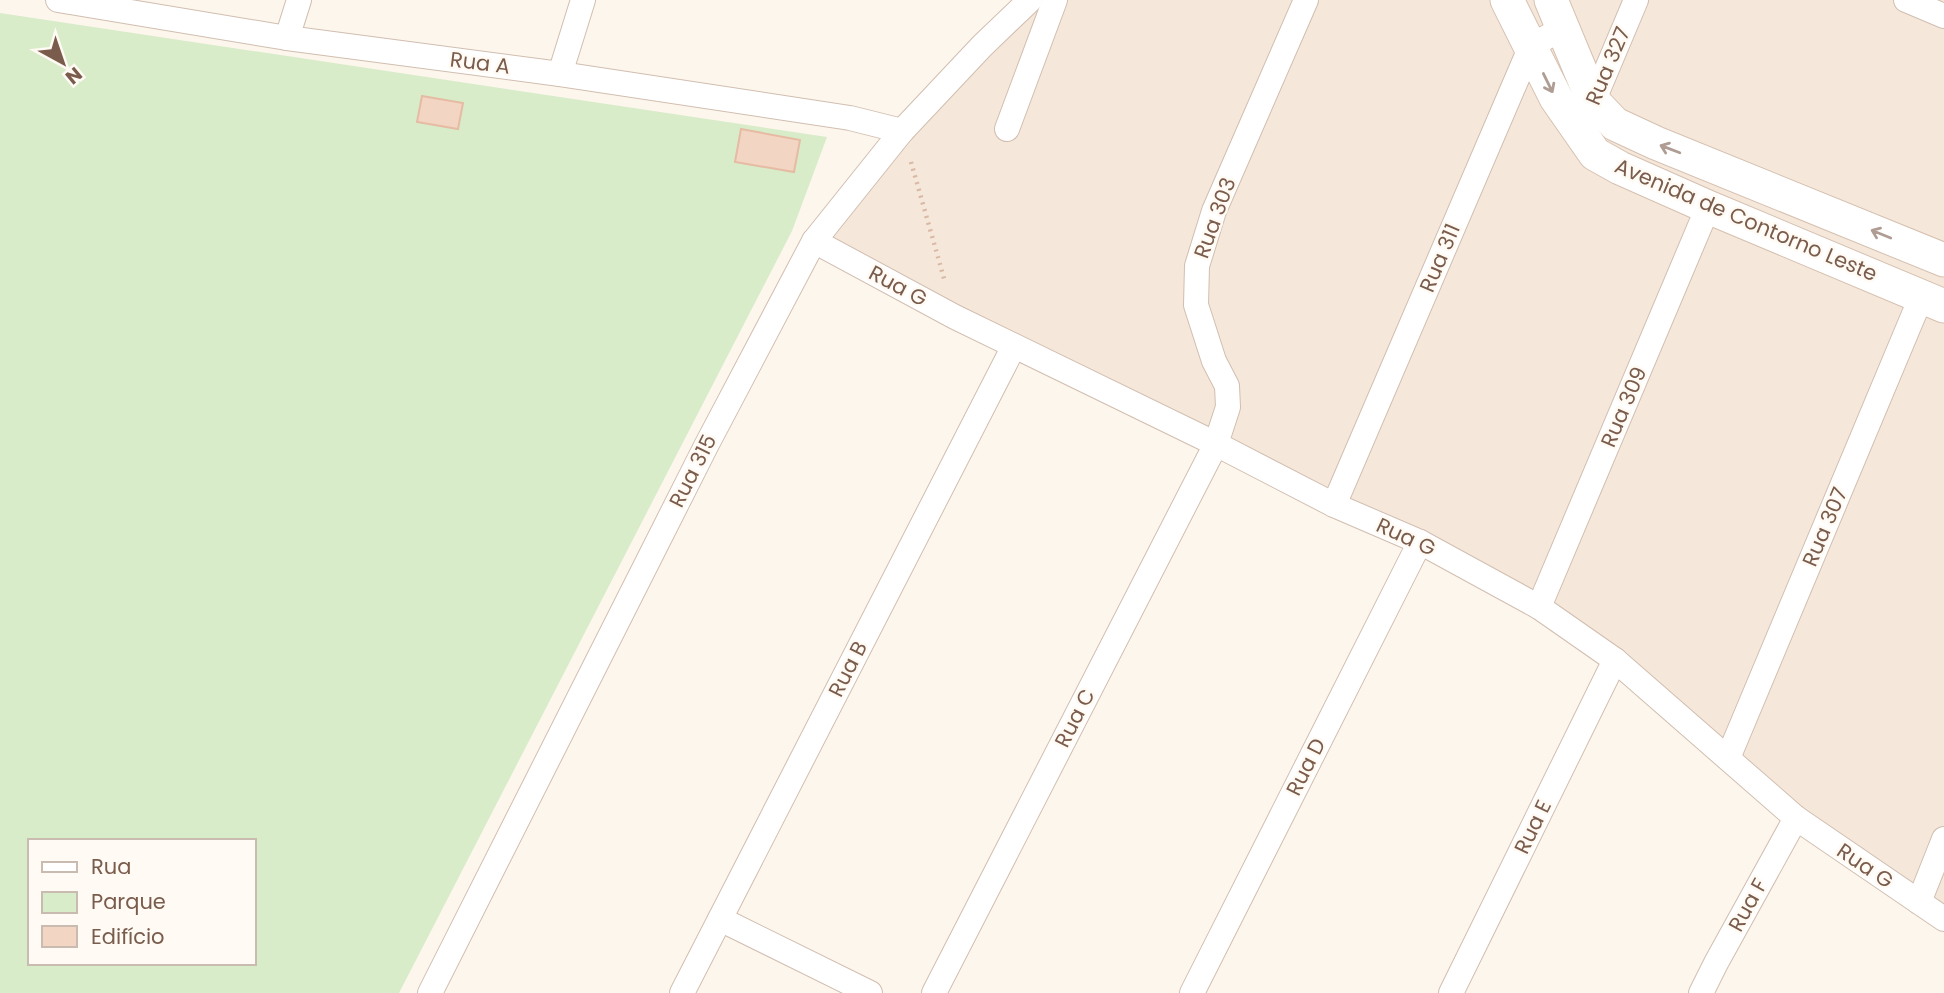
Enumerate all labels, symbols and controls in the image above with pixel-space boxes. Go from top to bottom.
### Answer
street label: Rua 327 [1578,22,1637,109]
north arrow [28,28,98,98]
street label: Rua A [448,44,512,81]
text: N [59,61,88,91]
one-way arrow [1542,72,1556,93]
one-way arrow [1660,141,1682,154]
street label: Avenida de Contorno Leste [1610,151,1882,288]
street label: Rua 303 [1187,173,1243,262]
street label: Rua 311 [1412,219,1467,297]
one-way arrow [1871,227,1892,240]
street label: Rua G [864,258,933,313]
street label: Rua 309 [1594,362,1653,452]
street label: Rua 315 [662,429,723,512]
street label: Rua 307 [1795,483,1854,571]
street label: Rua G [1372,510,1441,563]
street label: Rua B [821,636,874,702]
street label: Rua C [1048,683,1102,752]
street label: Rua D [1279,733,1332,800]
street label: Rua E [1507,795,1558,859]
street label: Rua G [1831,836,1899,895]
legend [28,839,256,965]
text: Rua [91,852,131,881]
street label: Rua F [1721,873,1774,937]
text: Parque [91,887,166,916]
text: Edifício [91,922,165,951]

